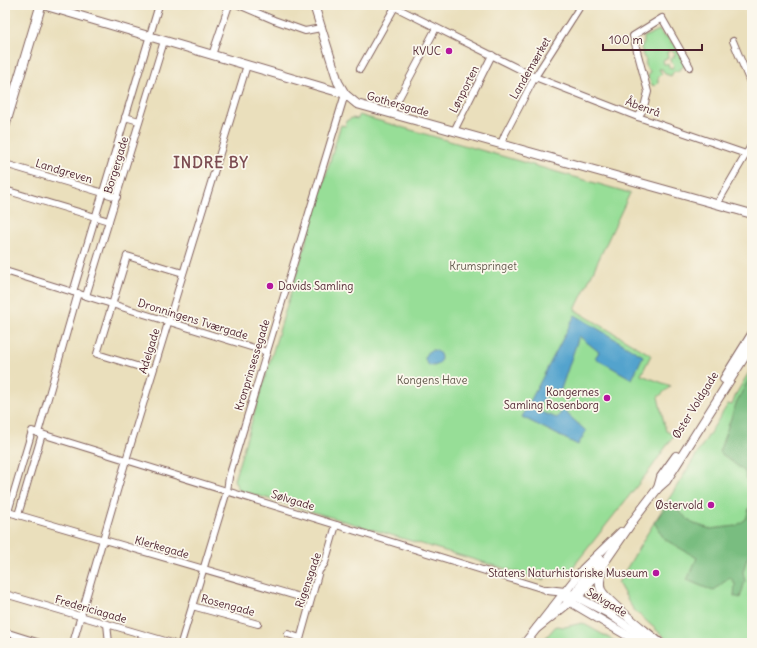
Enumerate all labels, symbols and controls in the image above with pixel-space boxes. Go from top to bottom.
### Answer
scale bar [603,26,702,52]
text: 100 m [609,32,643,47]
street label: Landemærket [507,34,554,102]
place label: KVUC [413,44,441,58]
marker: KVUC [444,46,454,56]
street label: Lønporten [446,63,482,115]
street label: Gothersgade [365,88,431,120]
street label: Åbenrå [624,93,663,120]
street label: Borgergade [101,135,131,195]
district label: INDRE BY [173,153,249,172]
street label: Landgreven [34,156,94,186]
park label: Krumspringet [449,259,517,273]
place label: Davids Samling [278,279,353,293]
marker: Davids Samling [265,281,275,291]
street label: Dronningens Tværgade [136,296,250,342]
street label: Kronprinsessegade [231,318,273,412]
street label: Adelgade [135,327,163,375]
street label: Øster Voldgade [669,369,721,441]
park label: Kongens Have [397,373,467,387]
place label: Kongernes Samling Rosenborg [504,385,599,412]
marker: Kongernes Samling Rosenborg [602,393,612,403]
street label: Sølvgade [270,487,317,513]
place label: Østervold [655,498,704,512]
marker: Østervold [706,500,716,510]
street label: Klerkegade [133,533,191,561]
street label: Rigensgade [292,550,324,610]
place label: Statens Naturhistoriske Museum [488,566,648,580]
marker: Statens Naturhistoriske Museum [651,568,661,578]
street label: Sølvgade [584,584,630,620]
street label: Rosengade [200,591,256,619]
street label: Fredericiagade [53,592,129,626]

